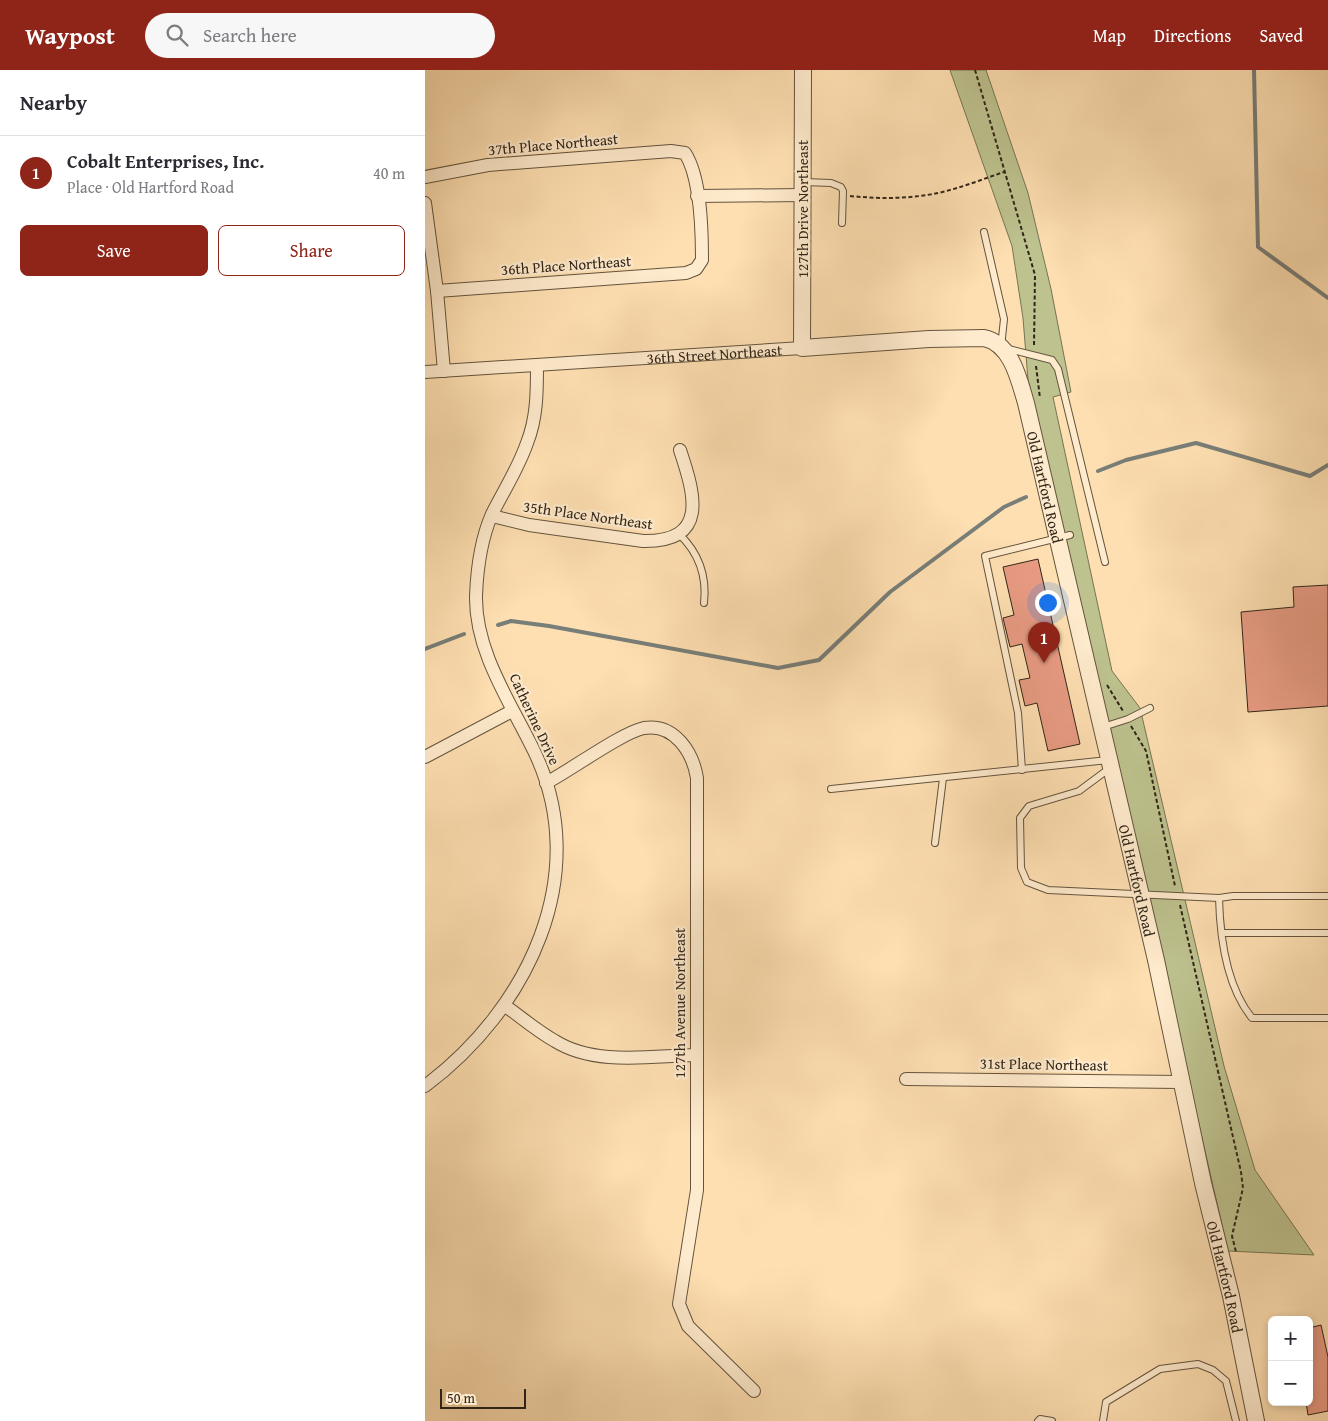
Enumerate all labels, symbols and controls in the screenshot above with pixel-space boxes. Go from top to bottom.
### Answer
search box [145,13,495,58]
text: Waypost [25,18,115,53]
icon: search [163,21,191,49]
text: Search here [203,21,297,49]
text: Map [1093,22,1126,49]
text: Directions [1154,22,1231,49]
text: Saved [1259,22,1303,49]
text: Nearby [20,87,87,118]
street label: 37th Place Northeast [487,128,620,160]
street label: 127th Drive Northeast [792,139,813,278]
text: Cobalt Enterprises, Inc. [67,147,264,175]
text: 1 [32,161,40,185]
text: 40 m [373,161,405,185]
text: Place · Old Hartford Road [67,175,234,199]
button: Save [20,225,208,276]
button: Share [218,225,405,276]
street label: 36th Place Northeast [500,250,633,280]
street label: 36th Street Northeast [646,339,783,368]
street label: Old Hartford Road [1022,429,1069,545]
street label: 35th Place Northeast [522,496,655,535]
your location [1035,590,1061,616]
pin: 1 [1028,622,1060,663]
street label: Catherine Drive [505,670,565,768]
street label: Old Hartford Road [1114,822,1161,939]
street label: 127th Avenue Northeast [669,927,690,1078]
street label: 31st Place Northeast [980,1052,1109,1076]
street label: Old Hartford Road [1202,1218,1249,1335]
map controls [1268,1316,1313,1406]
button: + [1268,1316,1313,1361]
button: − [1268,1361,1313,1406]
scale bar [440,1386,526,1409]
text: 50 m [447,1388,475,1408]

